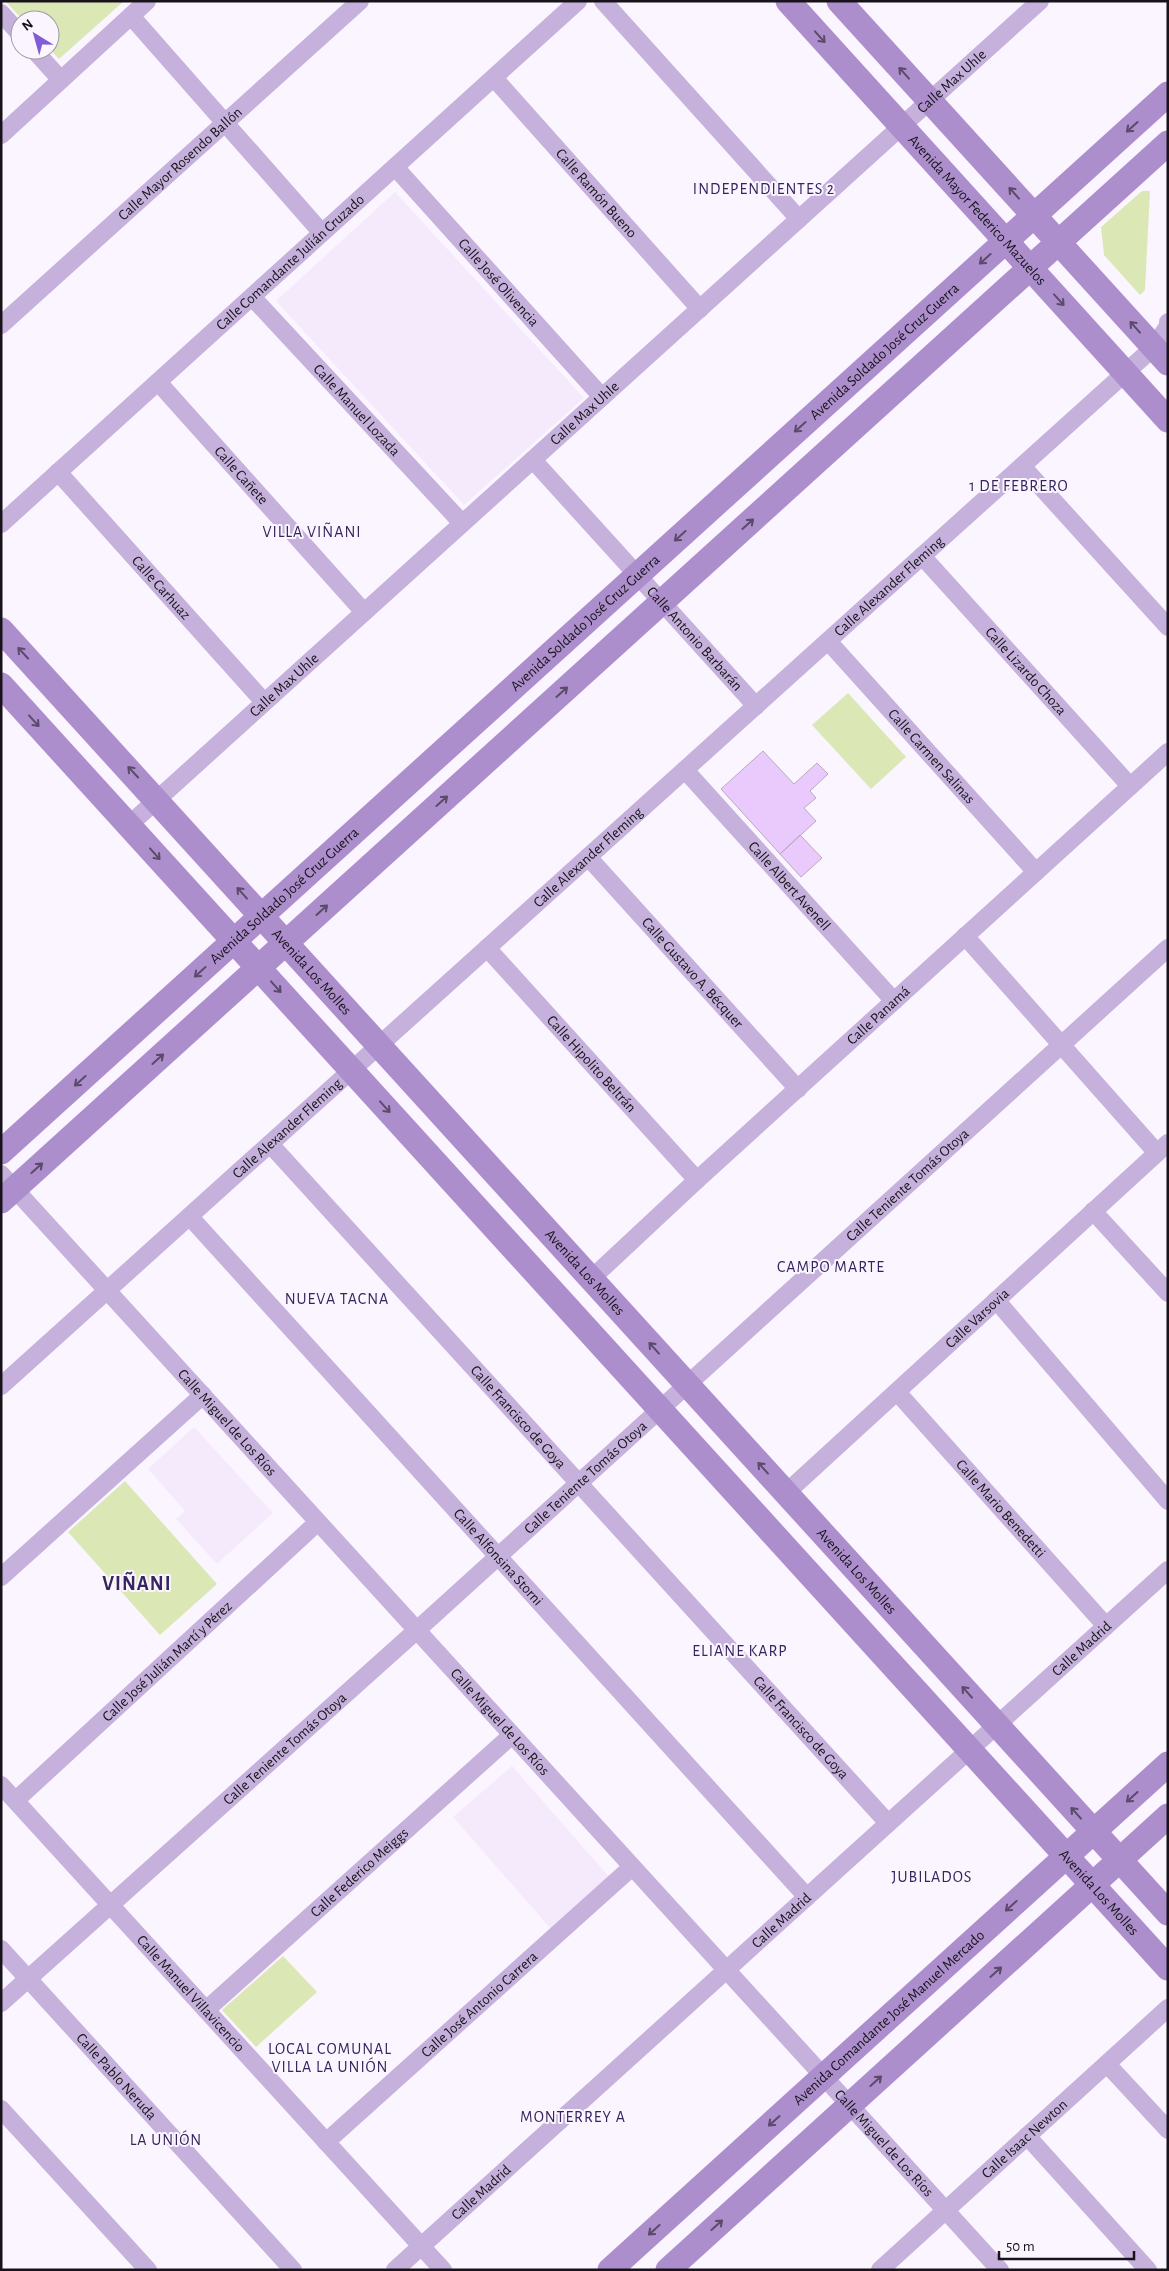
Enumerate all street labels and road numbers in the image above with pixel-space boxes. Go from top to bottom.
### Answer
street label: Calle Max Uhle [914,46,989,116]
street label: Calle Mayor Rosendo Ballón [115,104,245,223]
street label: Avenida Mayor Federico Mazuelos [906,132,1049,288]
street label: Calle Ramón Bueno [553,146,640,240]
street label: Calle Comandante Julián Cruzado [213,191,367,333]
street label: Calle José Olivencia [456,235,542,329]
street label: Avenida Soldado José Cruz Guerra [807,280,962,423]
street label: Calle Manuel Lozada [311,361,403,459]
street label: Calle Max Uhle [547,378,622,448]
street label: Calle Cañete [212,443,271,507]
street label: Calle Alexander Fleming [831,533,947,639]
street label: Avenida Soldado José Cruz Guerra [507,551,662,694]
street label: Calle Carhuaz [129,553,194,622]
street label: Calle Antonio Barbarán [644,584,746,693]
street label: Calle Lizardo Choza [983,624,1069,718]
street label: Calle Max Uhle [247,650,321,720]
street label: Calle Carmen Salinas [885,706,978,806]
street label: Calle Alexander Fleming [530,804,646,910]
street label: Avenida Soldado José Cruz Guerra [207,824,361,967]
street label: Calle Albert Avenell [746,838,834,933]
street label: Calle Gustavo A. Bécquer [639,914,746,1031]
street label: Avenida Los Molles [269,926,355,1018]
street label: Calle Panamá [844,983,913,1047]
street label: Calle Hipolito Beltrán [544,1012,639,1115]
street label: Calle Alexander Fleming [229,1075,345,1181]
street label: Calle Teniente Tomás Otoya [843,1125,972,1244]
street label: Avenida Los Molles [542,1226,628,1318]
street label: Calle Varsovia [942,1285,1012,1351]
street label: Calle Francisco de Goya [468,1362,569,1471]
street label: Calle Miguel de Los Ríos [175,1366,280,1479]
street label: Calle Teniente Tomás Otoya [521,1418,650,1537]
street label: Calle Mario Benedetti [953,1456,1048,1560]
street label: Calle Alfonsina Storni [451,1506,546,1608]
street label: Avenida Los Molles [814,1525,900,1617]
street label: Calle José Julián Martí y Pérez [99,1598,234,1724]
street label: Calle Madrid [1049,1618,1114,1679]
street label: Calle Miguel de Los Ríos [448,1665,552,1778]
street label: Calle Francisco de Goya [751,1673,852,1782]
street label: Calle Teniente Tomás Otoya [220,1690,349,1808]
street label: Calle Federico Meiggs [307,1825,411,1920]
street label: Avenida Los Molles [1056,1846,1142,1938]
street label: Calle Madrid [749,1890,814,1951]
street label: Avenida Comandante José Manuel Mercado [790,1927,987,2108]
street label: Calle Manuel Villavicencio [134,1932,248,2055]
street label: Calle José Antonio Carrera [418,1948,540,2060]
street label: Calle Pablo Neruda [74,2030,160,2123]
street label: Calle Miguel de Los Ríos [832,2087,936,2199]
street label: Calle Isaac Newton [979,2096,1070,2181]
street label: Calle Madrid [448,2162,514,2223]

